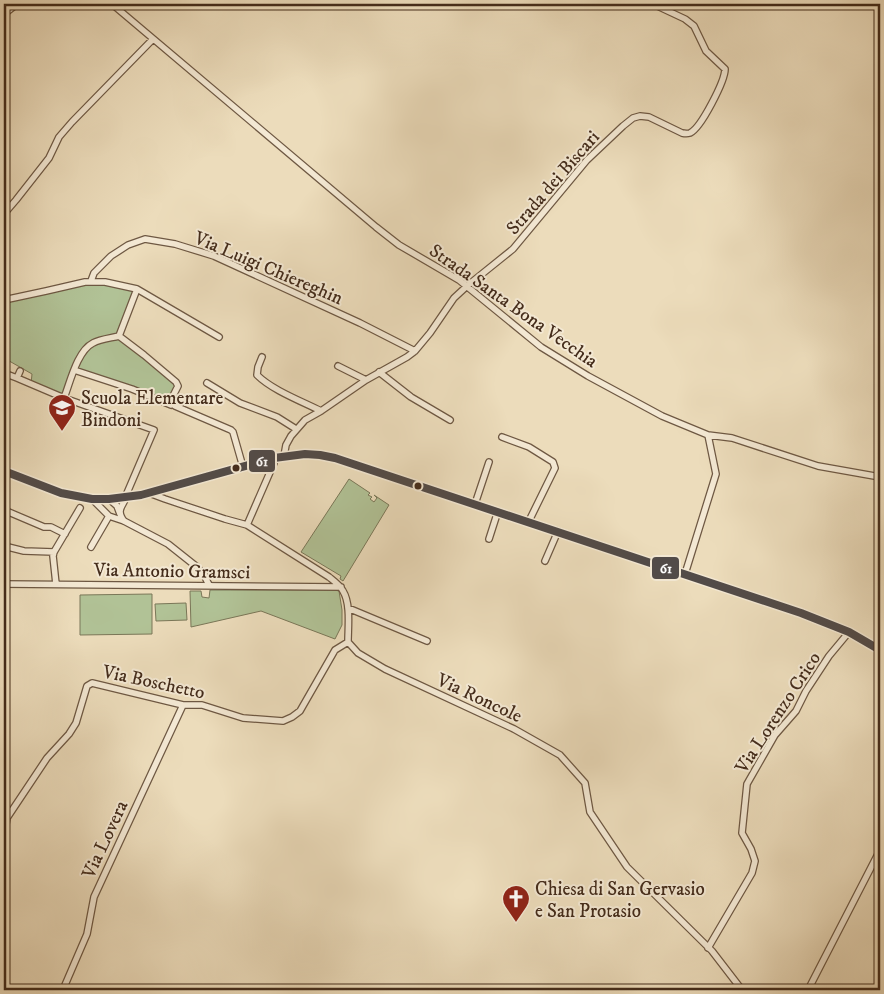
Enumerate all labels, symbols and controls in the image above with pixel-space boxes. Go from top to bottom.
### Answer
street label: Strada dei Biscari [502,126,605,240]
street label: Via Luigi Chiereghin [190,226,346,310]
street label: Strada Santa Bona Vecchia [424,239,602,373]
place label: Scuola Elementare Bindoni [81,387,223,432]
school or university icon: Scuola Elementare Bindoni [47,393,77,432]
line badge: 61 [248,449,276,473]
text: 61 [256,453,268,471]
unlabelled marker [231,463,241,473]
unlabelled marker [413,481,423,491]
line badge: 61 [651,556,680,580]
street label: Via Antonio Gramsci [93,559,250,584]
text: 61 [660,560,672,578]
street label: Via Lorenzo Crico [730,648,826,779]
street label: Via Boschetto [100,660,207,705]
street label: Via Roncole [432,668,526,728]
street label: Via Lovera [77,797,133,883]
place label: Chiesa di San Gervasio e San Protasio [535,878,705,923]
church icon: Chiesa di San Gervasio e San Protasio [501,884,531,923]

